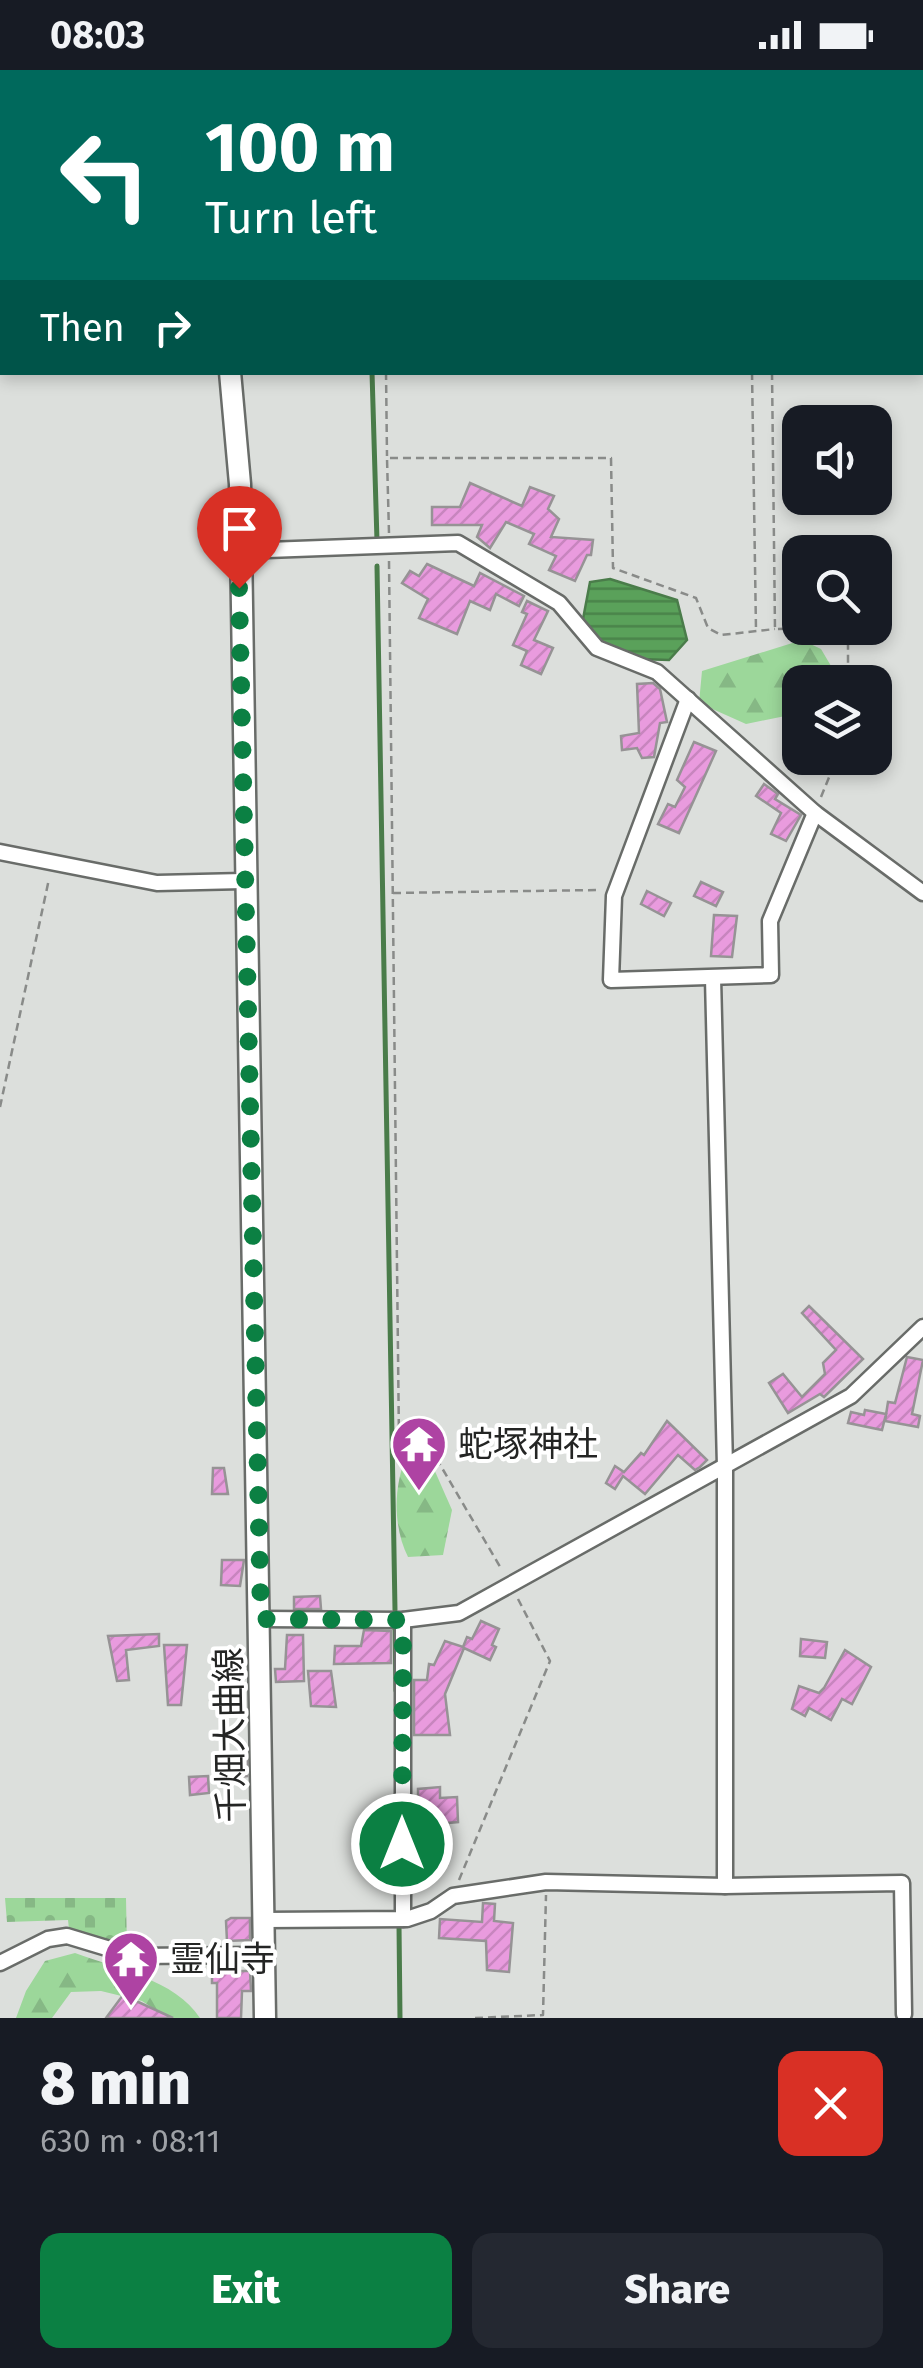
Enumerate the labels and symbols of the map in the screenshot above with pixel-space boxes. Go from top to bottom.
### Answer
pin [197,486,282,589]
temple icon: 蛇塚神社 [389,1414,449,1493]
place label: 蛇塚神社 [458,1423,598,1465]
street label: 千畑大曲線 [207,1647,253,1823]
position arrow [350,1792,454,1896]
temple icon: 霊仙寺 [101,1929,161,2008]
place label: 霊仙寺 [170,1938,275,1980]

